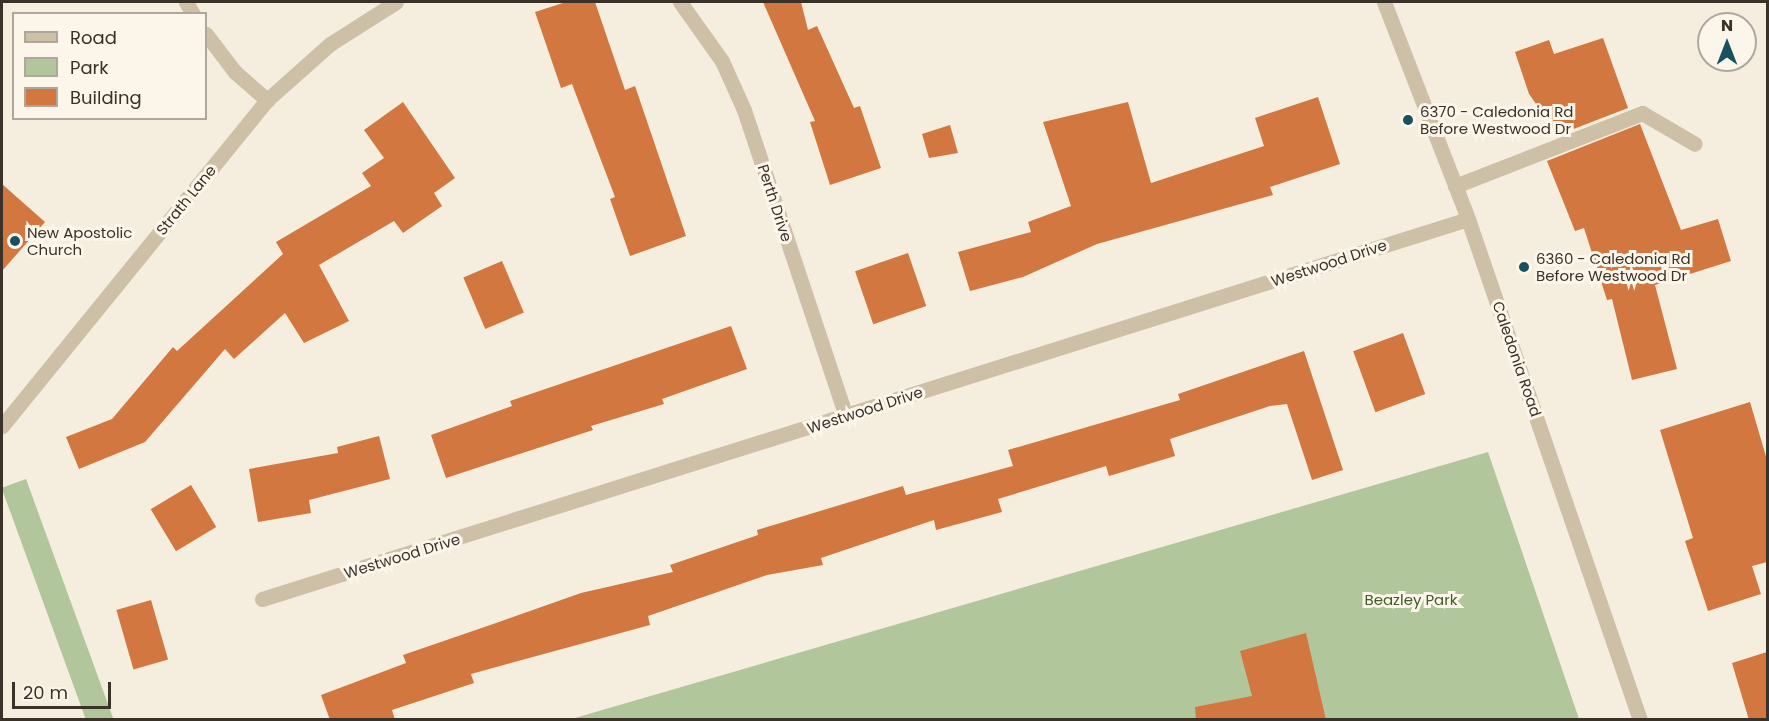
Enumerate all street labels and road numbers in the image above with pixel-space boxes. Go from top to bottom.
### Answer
street label: Strath Lane [152,161,220,239]
street label: Perth Drive [754,162,796,244]
street label: Westwood Drive [1269,236,1389,290]
street label: Caledonia Road [1489,299,1545,419]
street label: Westwood Drive [805,383,925,437]
street label: Westwood Drive [342,530,462,582]

